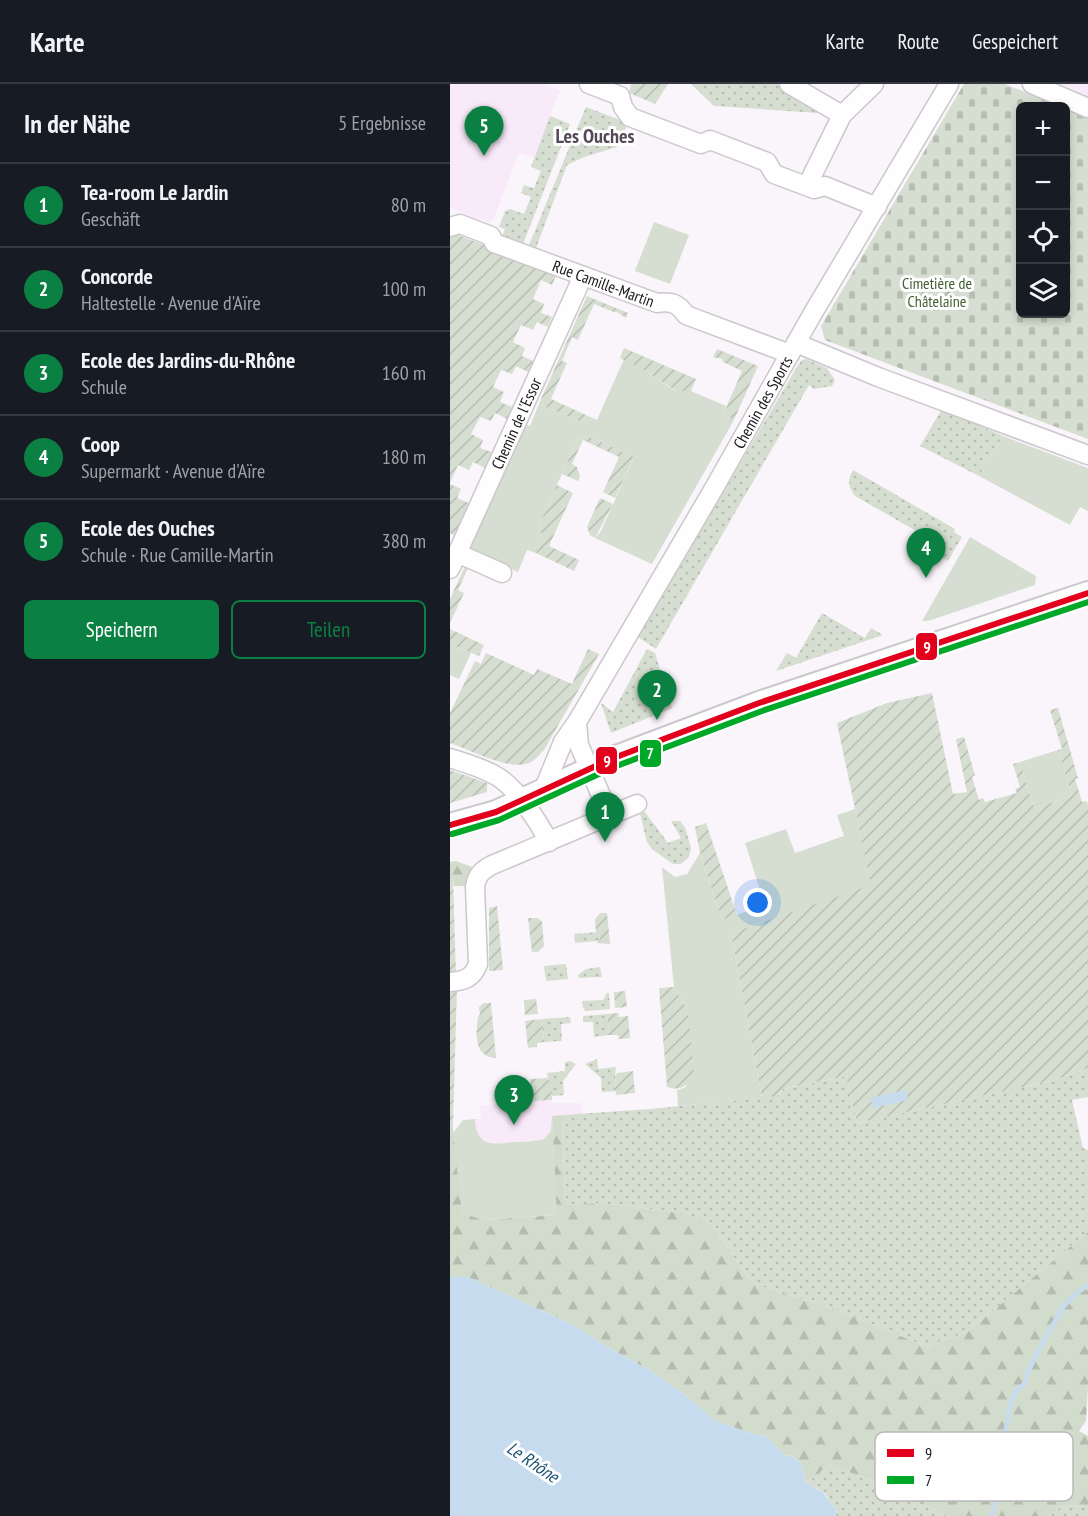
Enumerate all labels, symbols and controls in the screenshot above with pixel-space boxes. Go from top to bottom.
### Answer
text: Karte [30,23,85,60]
text: Karte [826,28,864,55]
text: Route [897,28,939,55]
text: Gespeichert [972,28,1058,55]
map controls [1016,102,1070,318]
button: + [1016,102,1070,156]
pin: 5 [465,106,504,156]
text: In der Nähe [24,107,130,140]
text: 5 Ergebnisse [338,110,426,136]
district label: Les Ouches [556,123,634,149]
button: − [1016,156,1070,210]
text: Tea-room Le Jardin [81,178,229,206]
text: 1 [39,192,48,218]
text: 80 m [391,192,426,218]
text: Geschäft [81,206,140,232]
button: locate [1016,210,1070,264]
street label: Rue Camille-Martin [550,255,657,311]
text: Concorde [81,262,153,290]
button: layers [1016,264,1070,318]
park label: Cimetière de Châtelaine [902,273,972,311]
text: 2 [39,276,48,302]
text: 100 m [382,276,426,302]
text: Haltestelle · Avenue d'Aïre [81,290,261,316]
text: Ecole des Jardins-du-Rhône [81,346,295,374]
street label: Chemin des Sports [728,353,797,452]
text: 3 [39,360,48,386]
text: 160 m [382,360,426,386]
text: Schule [81,374,127,400]
street label: Chemin de l'Essor [487,374,546,472]
text: Coop [81,430,120,458]
text: 4 [39,444,48,470]
text: 180 m [382,444,426,470]
text: Supermarkt · Avenue d'Aïre [81,458,265,484]
text: Ecole des Ouches [81,514,215,542]
text: 5 [39,528,48,554]
text: 380 m [382,528,426,554]
pin: 4 [906,528,946,578]
text: Schule · Rue Camille-Martin [81,542,274,568]
button: Speichern [24,600,219,659]
button: Teilen [231,600,426,659]
line badge: 9 [915,632,938,661]
text: 9 [923,637,931,657]
pin: 2 [638,670,676,720]
line badge: 7 [639,739,662,768]
text: 7 [646,743,654,763]
line badge: 9 [595,746,618,775]
text: 9 [603,751,611,771]
pin: 1 [586,792,624,842]
your location [743,888,772,917]
pin: 3 [494,1076,534,1125]
legend [875,1432,1073,1501]
water label: Le Rhône [503,1436,565,1489]
text: 9 [925,1443,932,1463]
text: 7 [925,1470,932,1490]

